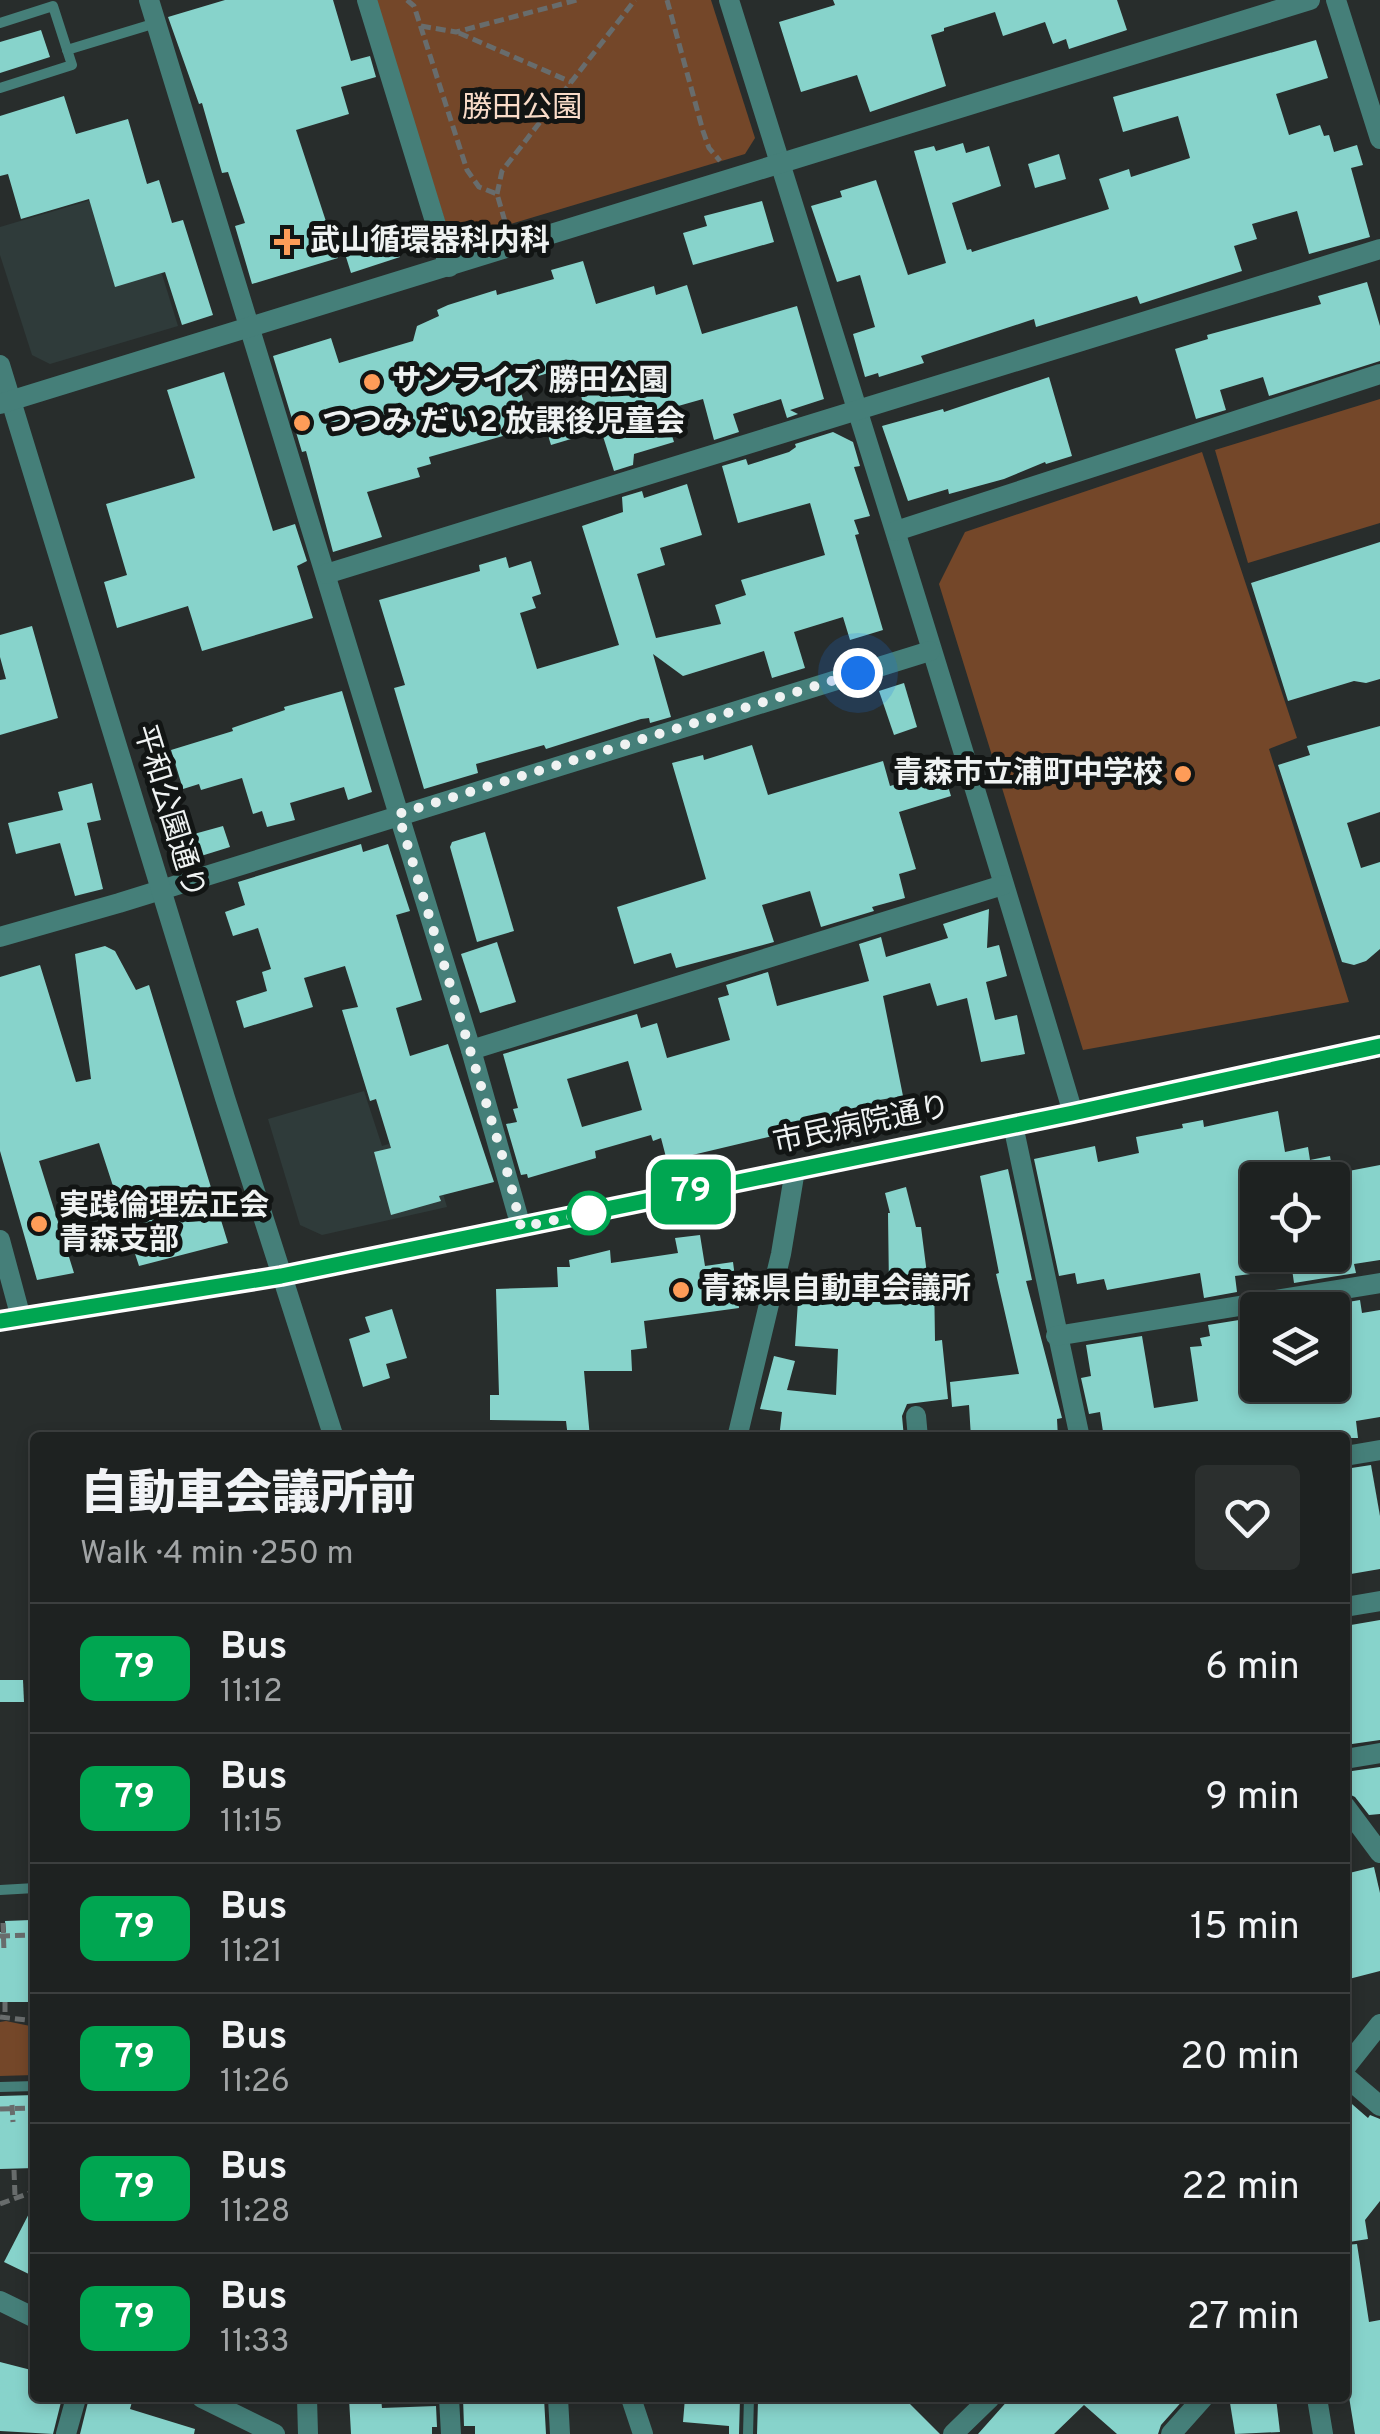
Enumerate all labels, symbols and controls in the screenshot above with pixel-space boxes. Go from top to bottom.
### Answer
park label: 勝田公園 [462,91,582,128]
place label: 武山循環器科内科 [310,224,550,261]
marker: 武山循環器科内科 [274,229,300,255]
place label: サンライズ 勝田公園 [392,364,669,401]
marker: サンライズ 勝田公園 [361,371,383,393]
place label: つつみ だい2 放課後児童会 [322,405,685,442]
marker: つつみ だい2 放課後児童会 [291,412,313,434]
your location [833,648,883,698]
street label: 平和公園通り [124,721,212,903]
place label: 青森市立浦町中学校 [893,756,1163,793]
marker: 青森市立浦町中学校 [1172,763,1194,785]
street label: 市民病院通り [770,1089,954,1163]
line badge: 79 [646,1160,736,1224]
map controls [1240,1162,1350,1402]
button: locate [1240,1162,1350,1272]
text: 79 [671,1170,711,1214]
place label: 実践倫理宏正会 青森支部 [59,1189,269,1260]
unlabelled marker [568,1192,610,1234]
marker: 実践倫理宏正会 青森支部 [28,1213,50,1235]
place label: 青森県自動車会議所 [701,1272,971,1309]
marker: 青森県自動車会議所 [670,1279,692,1301]
button: layers [1240,1292,1350,1402]
button: heart [1195,1465,1300,1570]
text: 自動車会議所前 [80,1467,416,1527]
text: Walk · 4 min · 250 m [80,1535,354,1575]
text: Bus [220,1624,287,1673]
text: 6 min [1205,1644,1300,1693]
text: 79 [115,1646,155,1690]
text: 11:12 [220,1673,283,1713]
text: Bus [220,1754,287,1803]
text: 9 min [1205,1774,1300,1823]
text: 79 [115,1776,155,1820]
text: 11:15 [220,1803,283,1843]
text: Bus [220,1884,287,1933]
text: 15 min [1190,1904,1300,1953]
text: 79 [115,1906,155,1950]
text: 11:21 [220,1933,283,1973]
text: Bus [220,2014,287,2063]
text: 20 min [1180,2034,1300,2083]
text: 79 [115,2036,155,2080]
text: 11:26 [220,2063,290,2103]
text: Bus [220,2144,287,2193]
text: 22 min [1181,2164,1300,2213]
text: 79 [115,2166,155,2210]
text: 11:28 [220,2193,290,2233]
text: Bus [220,2274,287,2323]
text: 27 min [1187,2294,1300,2343]
text: 79 [115,2296,155,2340]
text: 11:33 [220,2323,290,2363]

